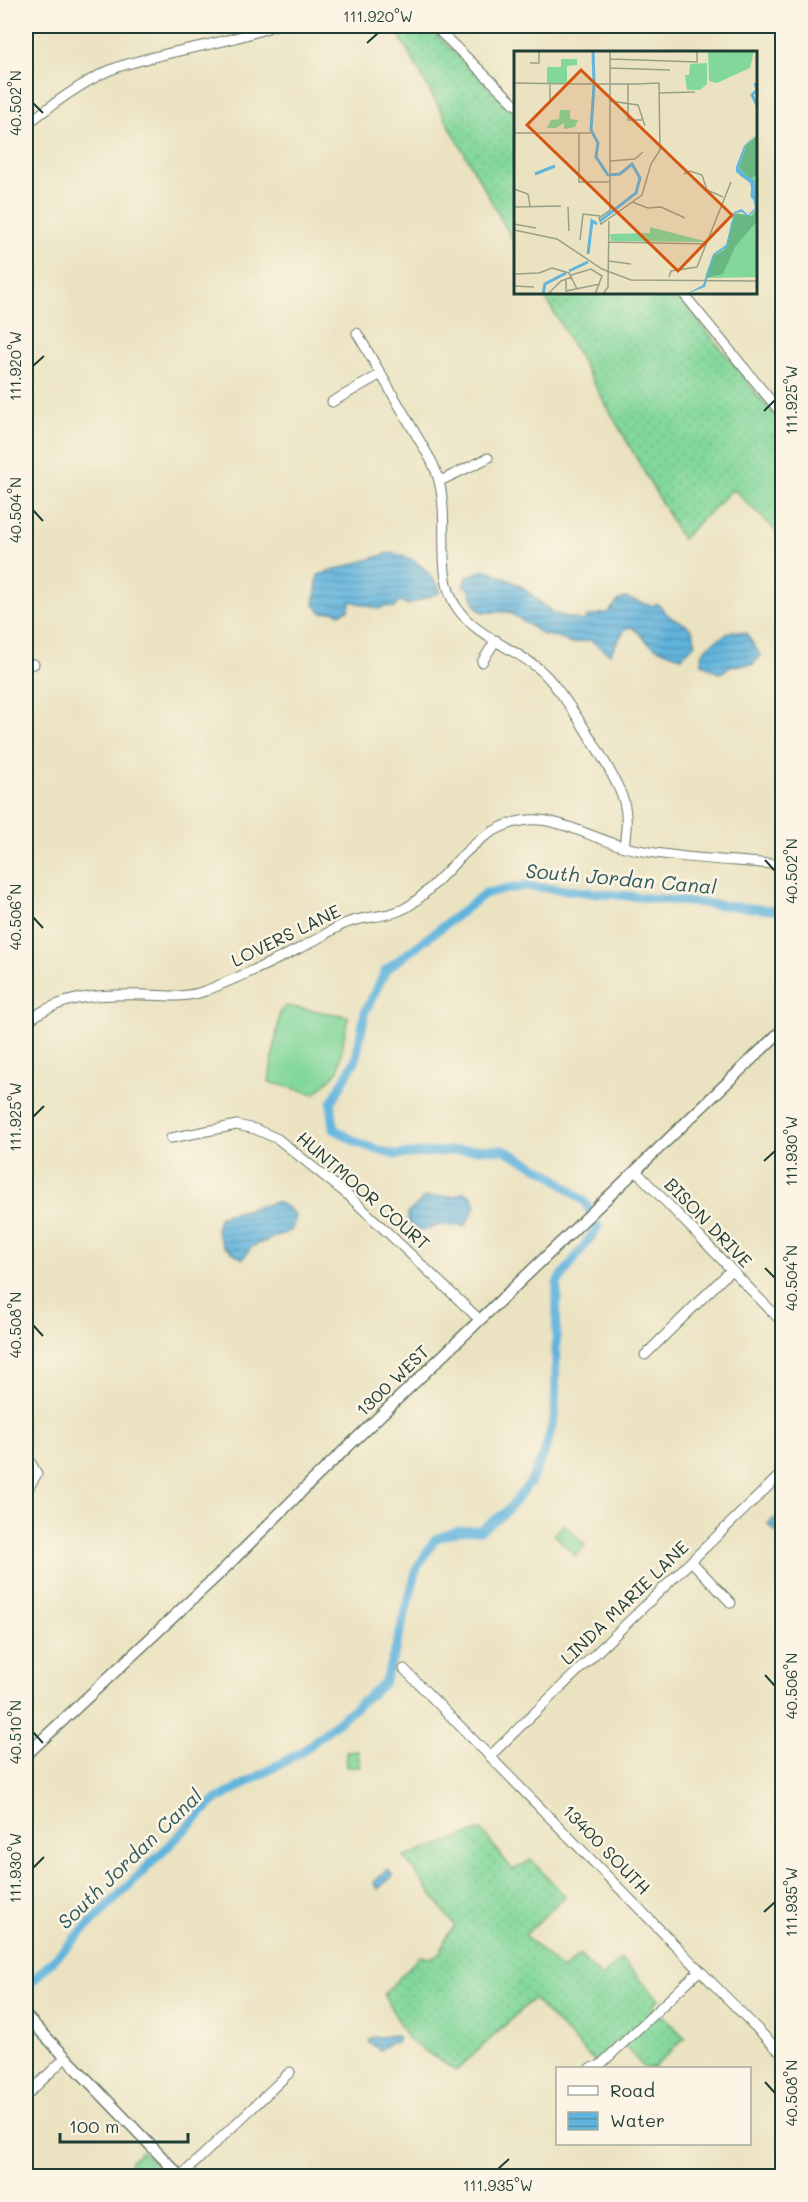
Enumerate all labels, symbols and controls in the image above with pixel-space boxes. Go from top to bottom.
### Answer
text: 111.920°W [343,6,413,26]
inset map [514,51,757,294]
text: 40.502°N [5,70,25,136]
text: 111.920°W [5,331,25,401]
text: 111.925°W [781,365,801,435]
text: 40.504°N [5,477,25,543]
text: 40.502°N [781,838,801,904]
water label: South Jordan Canal [525,857,718,899]
text: 40.506°N [5,884,25,950]
street label: LOVERS LANE [227,898,344,972]
text: 111.925°W [5,1082,25,1152]
text: 111.930°W [781,1116,801,1186]
street label: HUNTMOOR COURT [292,1126,435,1255]
street label: BISON DRIVE [660,1172,758,1272]
text: 40.504°N [781,1245,801,1311]
text: 40.508°N [5,1292,25,1358]
street label: 1300 WEST [351,1339,434,1421]
street label: LINDA MARIE LANE [555,1535,693,1670]
text: 40.506°N [781,1653,801,1719]
text: 40.510°N [5,1700,25,1764]
water label: South Jordan Canal [51,1782,207,1934]
street label: 13400 SOUTH [558,1799,656,1900]
text: 111.930°W [5,1833,25,1903]
text: 111.935°W [781,1867,801,1937]
text: 40.508°N [781,2060,801,2126]
legend [556,2067,751,2145]
text: Road [610,2078,655,2102]
scale bar [60,2106,188,2144]
text: Water [610,2108,665,2132]
text: 100 m [69,2114,119,2138]
text: 111.935°W [463,2175,533,2195]

